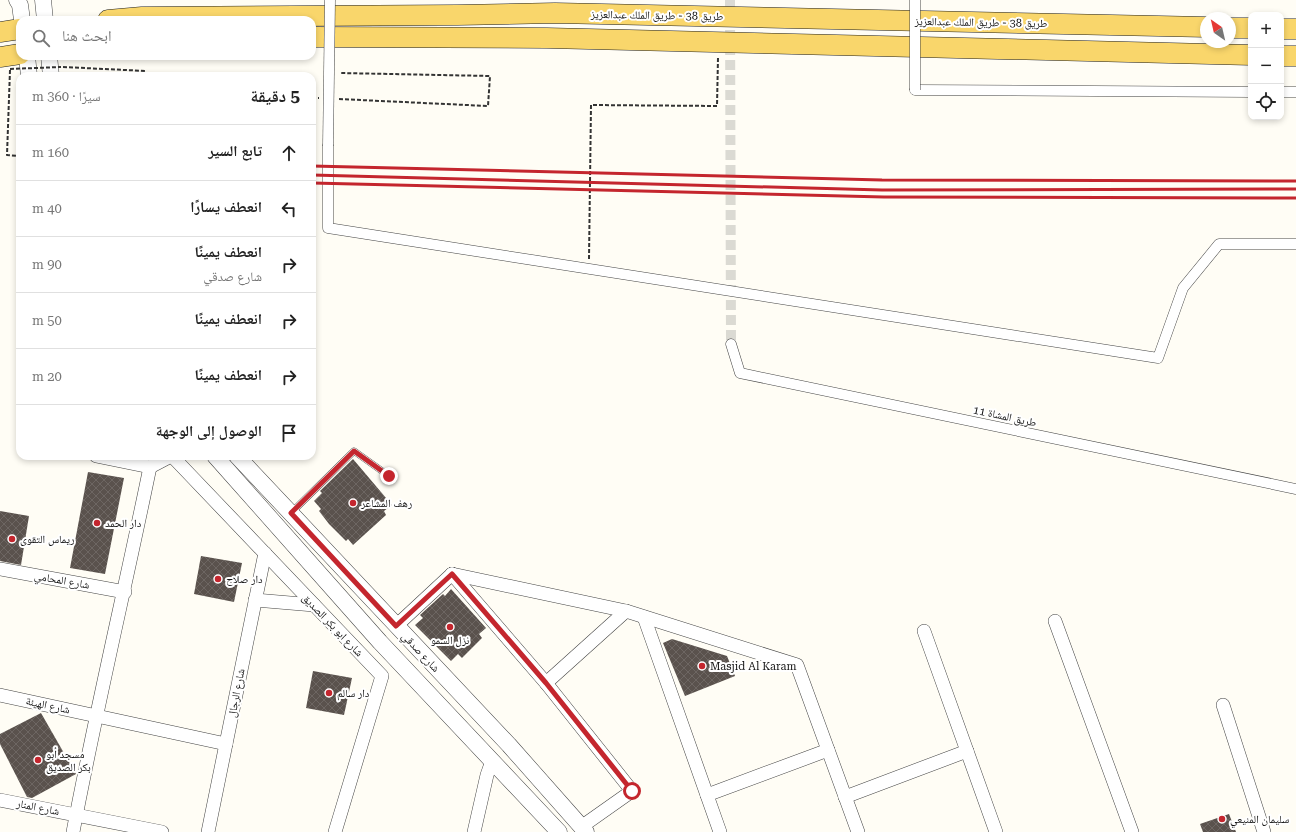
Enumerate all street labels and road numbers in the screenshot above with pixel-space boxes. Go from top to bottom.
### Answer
street label: طريق 38 - طريق الملك عبدالعزيز [590,8,723,23]
street label: طريق 38 - طريق الملك عبدالعزيز [914,15,1047,30]
street label: طريق المشاة 11 [972,403,1038,430]
street label: شارع المحامي [33,569,91,594]
street label: شارع ابو بكر الصديق [299,591,366,659]
street label: شارع صدقي [398,630,442,676]
street label: شارع الرجال [225,668,248,719]
street label: شارع الهيئة [25,694,71,717]
street label: شارع المنار [14,797,60,818]

